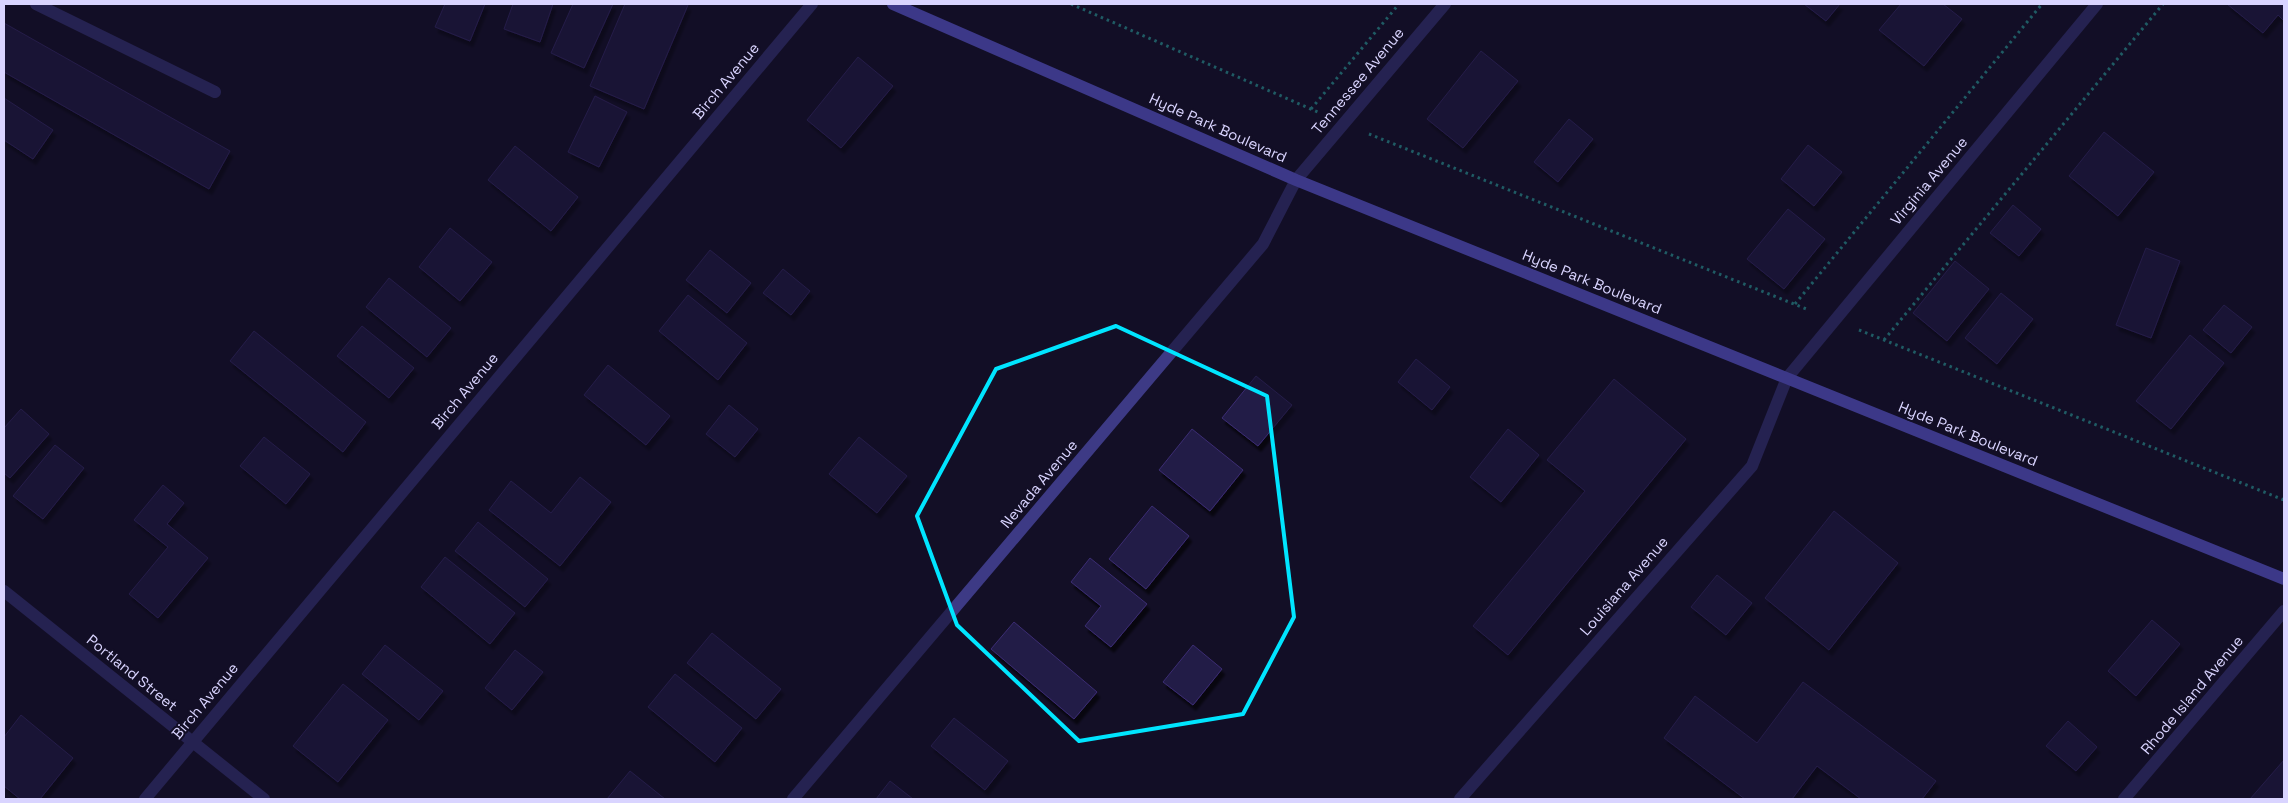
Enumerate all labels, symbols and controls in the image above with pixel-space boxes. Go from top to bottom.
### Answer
street label: Tennessee Avenue [1307,23,1408,138]
street label: Birch Avenue [688,39,763,123]
street label: Hyde Park Boulevard [1146,89,1290,166]
street label: Virginia Avenue [1886,132,1971,229]
street label: Hyde Park Boulevard [1520,245,1665,318]
street label: Birch Avenue [427,349,502,433]
street label: Hyde Park Boulevard [1896,397,2041,470]
street label: Nevada Avenue [996,435,1081,532]
street label: Louisiana Avenue [1575,532,1672,639]
street label: Portland Street [83,630,182,715]
street label: Rhode Island Avenue [2136,631,2247,758]
street label: Birch Avenue [167,659,242,743]

